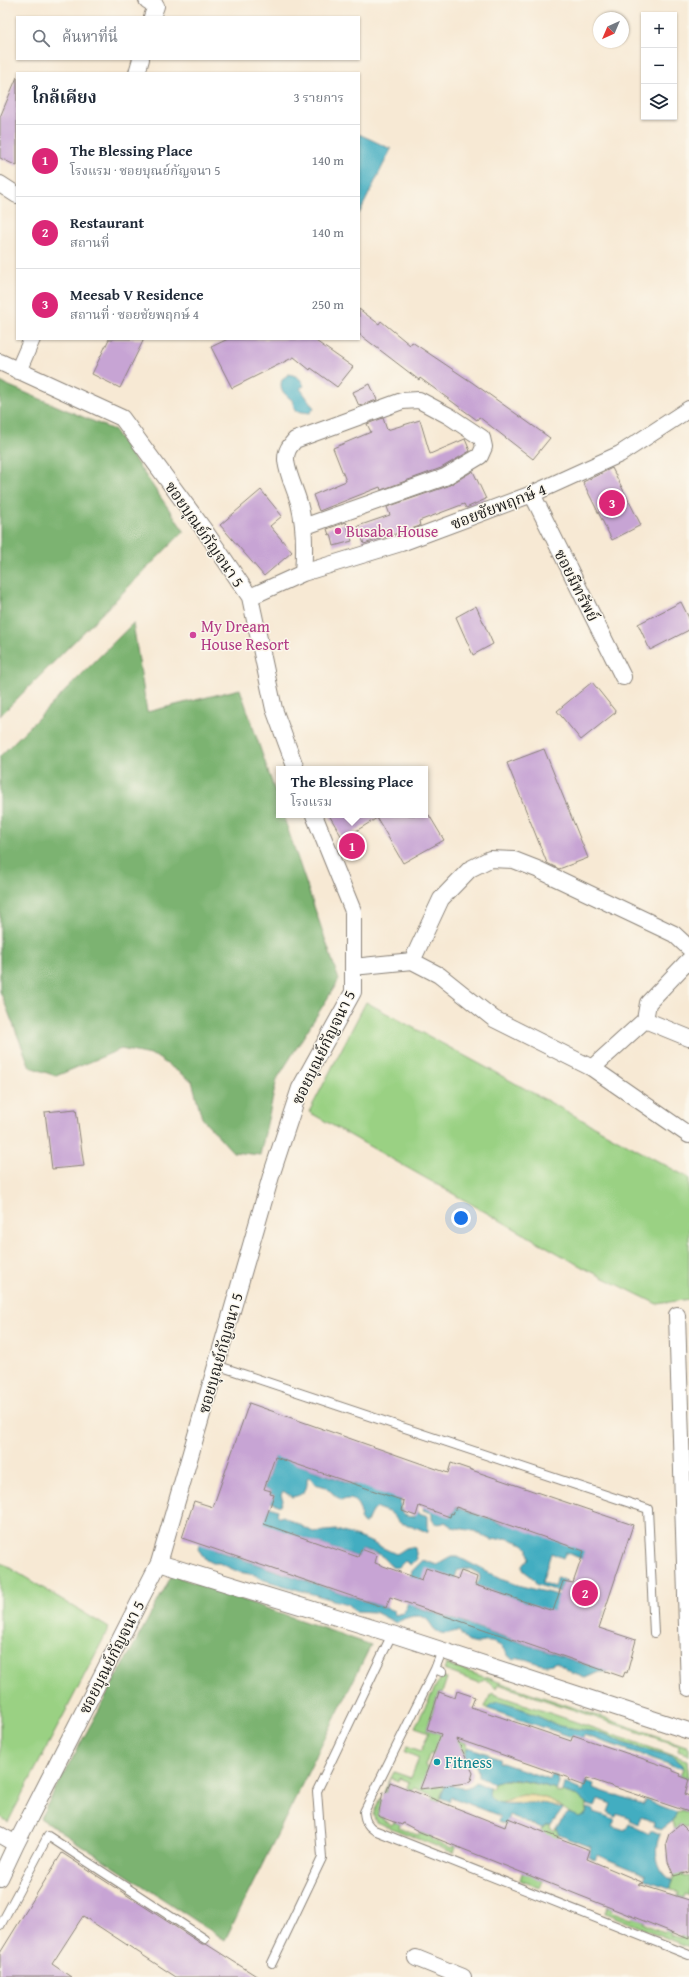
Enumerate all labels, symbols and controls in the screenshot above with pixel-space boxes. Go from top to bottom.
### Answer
north arrow [593,12,629,48]
map controls [641,12,677,120]
button: + [641,12,677,48]
search box [16,16,360,60]
text: ค้นหาที่นี่ [62,26,118,47]
icon: search [30,27,52,49]
button: − [641,48,677,84]
text: ใกล้เคียง [32,84,97,109]
button: layers [641,84,677,120]
text: 3 รายการ [293,88,344,107]
text: The Blessing Place [70,140,193,161]
text: 1 [42,151,48,170]
text: 140 m [312,151,344,170]
text: โรงแรม · ซอยบุณย์กัญจนา 5 [70,161,221,180]
text: Restaurant [70,212,144,233]
text: 2 [42,223,48,242]
text: 140 m [312,223,344,242]
text: สถานที่ [70,233,109,252]
text: Meesab V Residence [70,284,204,305]
text: 3 [42,295,48,314]
text: 250 m [312,295,344,314]
text: สถานที่ · ซอยชัยพฤกษ์ 4 [70,305,199,324]
street label: ซอยบุณย์กัญจนา 5 [159,476,251,592]
street label: ซอยชัยพฤกษ์ 4 [447,477,550,535]
pin: 3 [599,488,625,518]
place label: Busaba House [346,519,438,543]
marker: Busaba House [333,526,343,536]
street label: ซอยมีทรัพย์ [548,545,606,625]
place label: My Dream House Resort [201,614,290,656]
marker: My Dream House Resort [188,630,198,640]
popup [276,766,428,818]
text: The Blessing Place [291,771,413,792]
text: โรงแรม [291,792,332,811]
pin: 1 [339,831,365,861]
street label: ซอยบุณย์กัญจนา 5 [285,986,361,1108]
your location [451,1208,471,1228]
street label: ซอยบุณย์กัญจนา 5 [191,1290,249,1416]
pin: 2 [572,1578,598,1608]
street label: ซอยบุณย์กัญจนา 5 [72,1596,150,1718]
place label: Fitness [445,1750,492,1774]
marker: Fitness [432,1757,442,1767]

